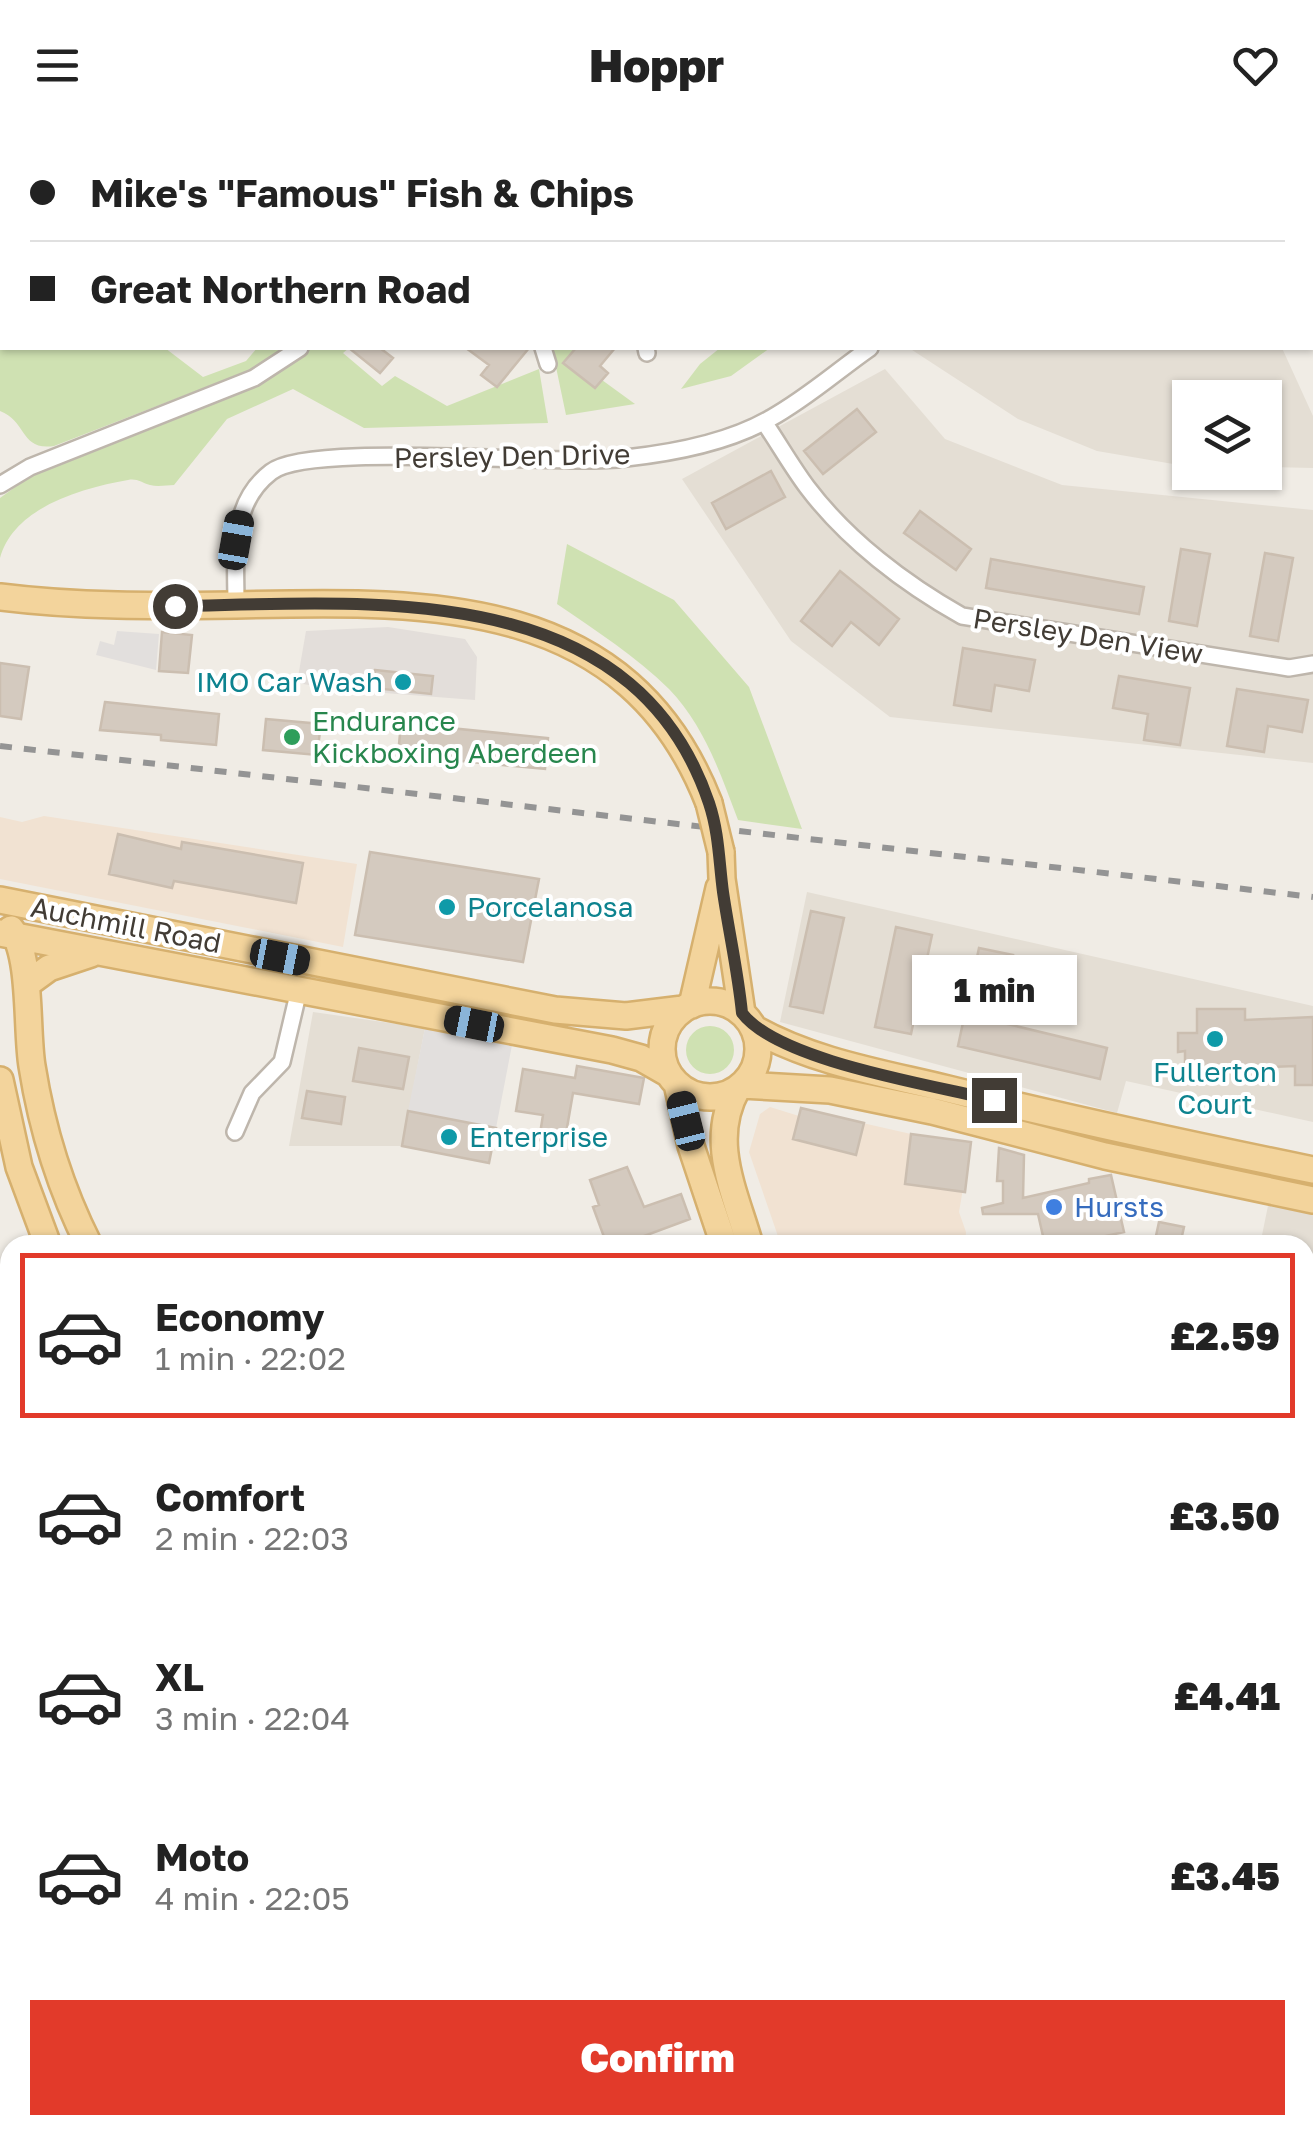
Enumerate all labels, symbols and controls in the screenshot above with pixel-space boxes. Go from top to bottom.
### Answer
icon: menu [30,38,85,93]
text: Hoppr [589,38,724,92]
icon: heart [1228,38,1283,93]
text: Mike's "Famous" Fish & Chips [90,170,634,215]
text: Great Northern Road [90,266,471,311]
map controls [1172,380,1282,490]
button: layers [1172,380,1282,490]
street label: Persley Den Drive [393,437,631,474]
car [216,508,256,572]
route start [153,584,198,629]
street label: Persley Den View [971,601,1205,670]
place label: IMO Car Wash [196,665,383,698]
marker: IMO Car Wash [392,671,414,693]
place label: Endurance Kickboxing Aberdeen [312,704,598,769]
marker: Endurance Kickboxing Aberdeen [281,726,303,748]
street label: Auchmill Road [28,890,224,959]
place label: Porcelanosa [467,890,633,923]
marker: Porcelanosa [436,896,458,918]
car [248,937,312,977]
callout: 1 min [912,955,1076,1025]
text: 1 min [954,971,1035,1009]
car [442,1004,506,1044]
marker: Fullerton Court [1204,1028,1226,1050]
place label: Fullerton Court [1153,1055,1277,1120]
route end [972,1078,1017,1123]
car [664,1088,708,1154]
place label: Enterprise [469,1120,608,1153]
marker: Enterprise [438,1126,460,1148]
place label: Hursts [1074,1190,1164,1223]
marker: Hursts [1043,1196,1065,1218]
icon: car [35,1291,125,1381]
text: Economy [155,1294,324,1339]
text: £2.59 [1170,1313,1280,1358]
text: 1 min · 22:02 [155,1339,346,1377]
icon: car [35,1471,125,1561]
text: Comfort [155,1474,305,1519]
text: £3.50 [1169,1493,1280,1538]
text: 2 min · 22:03 [155,1519,349,1557]
icon: car [35,1651,125,1741]
text: XL [155,1654,204,1699]
text: £4.41 [1174,1673,1280,1718]
text: 3 min · 22:04 [155,1699,350,1737]
icon: car [35,1831,125,1921]
text: Moto [155,1834,249,1879]
text: £3.45 [1170,1853,1280,1898]
text: 4 min · 22:05 [155,1879,350,1917]
button: Confirm [30,2000,1285,2115]

